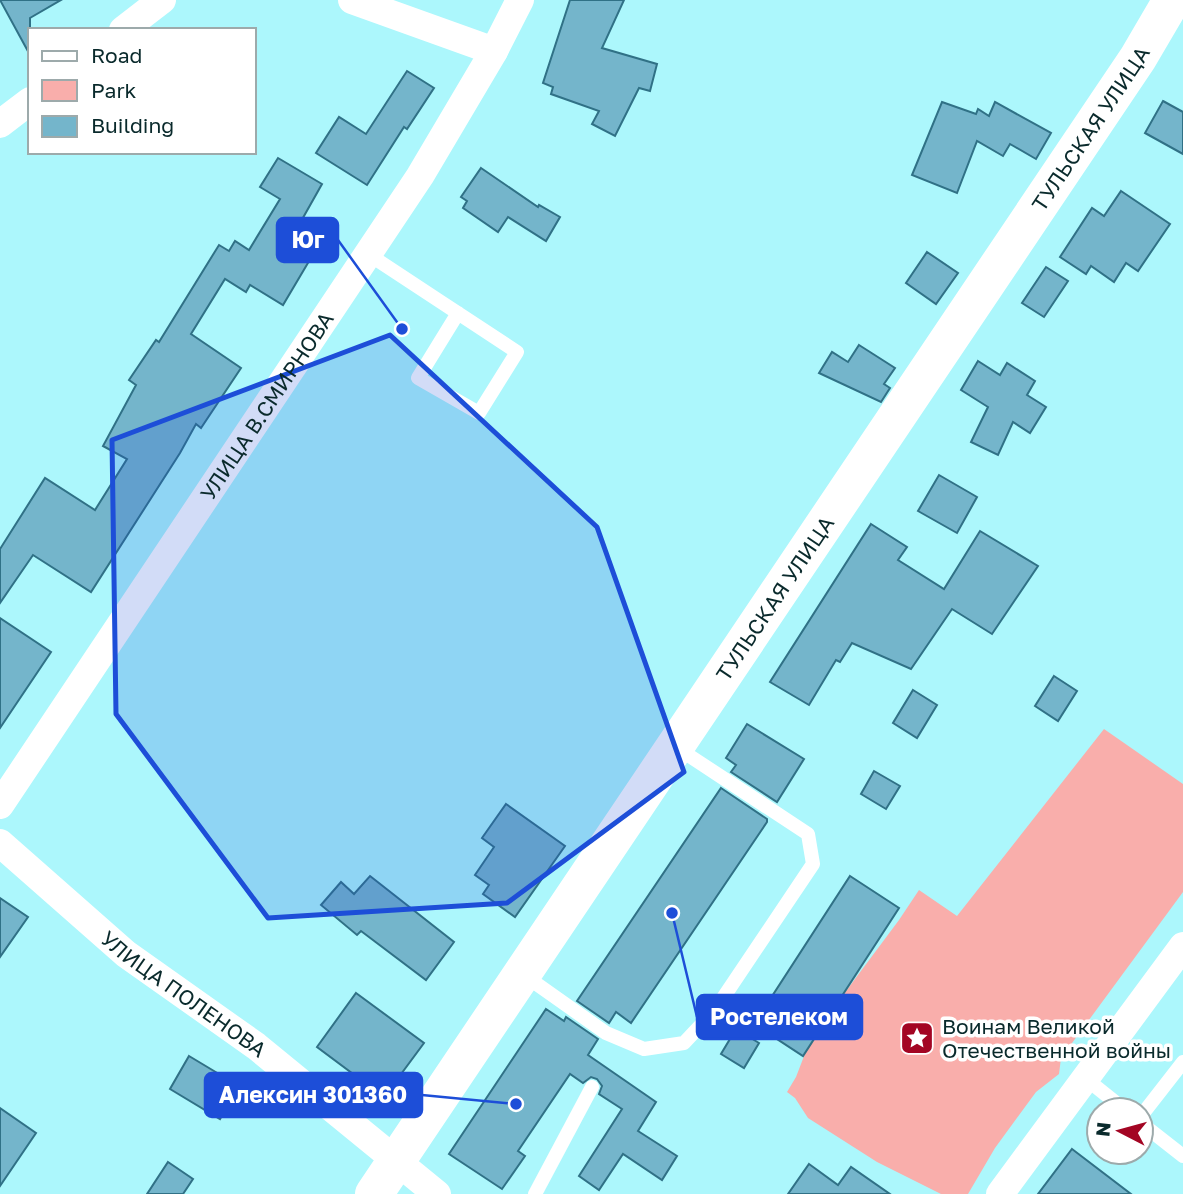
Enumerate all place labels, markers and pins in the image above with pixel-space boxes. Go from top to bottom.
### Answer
callout: Юг [277,218,338,262]
callout: Ростелеком [697,995,862,1039]
place label: Воинам Великой Отечественной войны [942,1013,1171,1063]
place icon: Воинам Великой Отечественной войны [898,1019,936,1057]
callout: Алексин 301360 [205,1073,422,1117]

